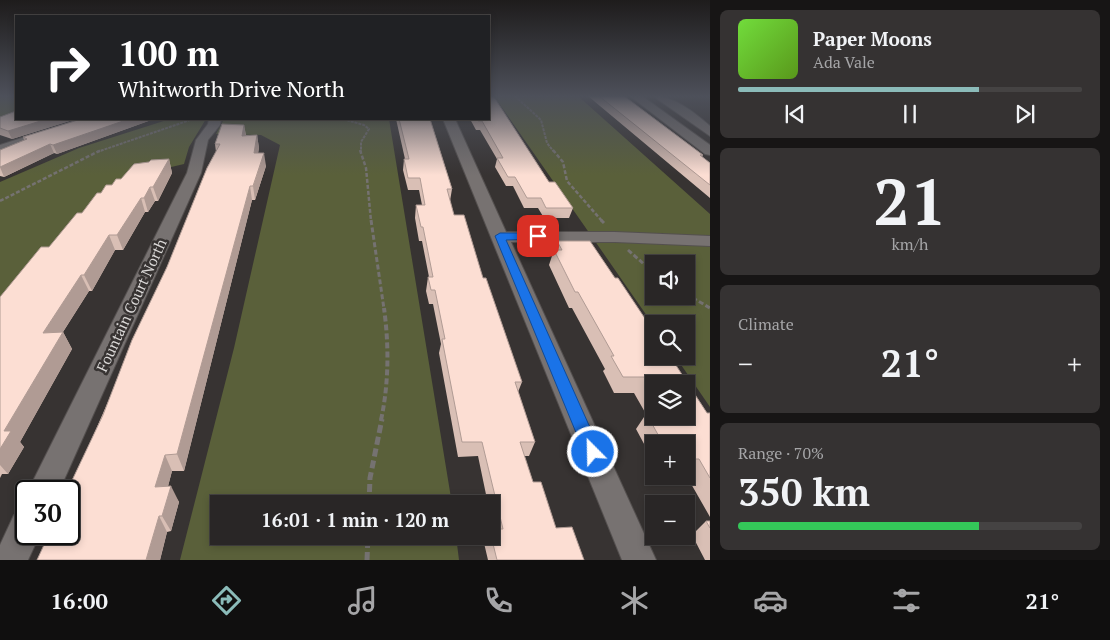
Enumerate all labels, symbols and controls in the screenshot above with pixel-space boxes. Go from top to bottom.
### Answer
text: Paper Moons [813,26,932,51]
text: 100 m [118,30,219,76]
icon: right [35,35,100,100]
text: Ada Vale [813,51,875,73]
text: Whitworth Drive North [118,74,345,103]
icon: previous [781,100,809,128]
icon: pause [896,100,924,128]
icon: next [1011,100,1039,128]
text: 21 [873,157,947,244]
pin [517,215,559,257]
icon: arrive [524,222,552,250]
text: km/h [892,233,928,255]
street label: Fountain Court North [91,235,171,375]
map controls [645,255,695,545]
button: sound [645,255,695,305]
text: Climate [738,313,794,335]
button: search [645,315,695,365]
text: 21° [881,338,939,388]
text: − [738,345,753,382]
text: + [1067,345,1082,382]
button: layers [645,375,695,425]
position arrow [566,425,618,477]
button: + [645,435,695,485]
text: Range · 70% [738,442,824,464]
text: 350 km [738,467,870,517]
speed limit sign: 30 [15,480,80,545]
button: − [645,495,695,545]
text: 16:01 · 1 min · 120 m [261,507,449,532]
icon: directions [209,583,244,618]
icon: music [345,583,380,618]
icon: phone [481,583,516,618]
icon: climate [617,583,652,618]
icon: car [753,583,788,618]
icon: filters [889,583,924,618]
text: 16:00 [51,586,108,615]
text: 21° [1025,586,1059,615]

